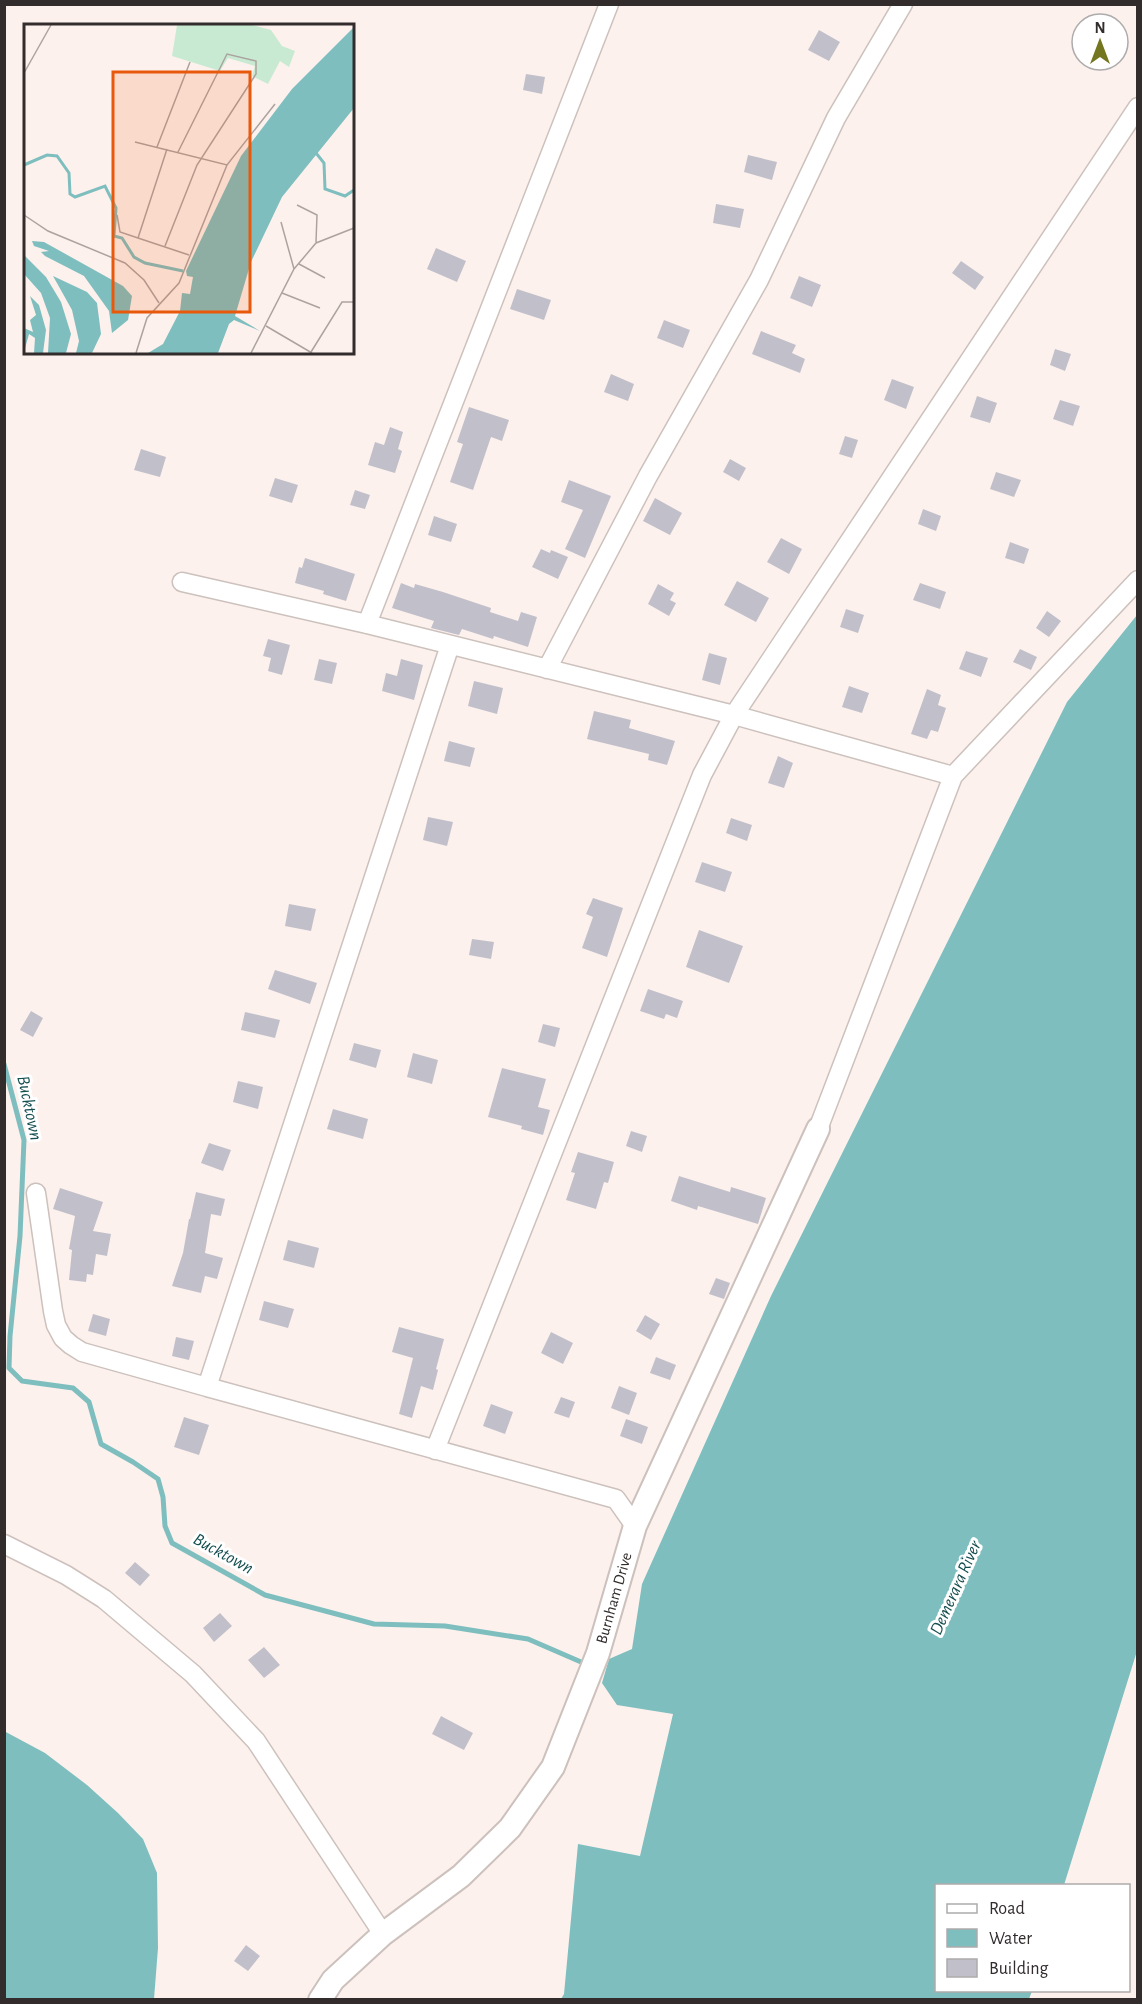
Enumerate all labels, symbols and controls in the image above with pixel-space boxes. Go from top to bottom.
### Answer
north arrow [1070,12,1130,72]
text: N [1094,20,1106,36]
inset map [24,24,354,354]
water label: Bucktown [13,1074,45,1142]
water label: Bucktown [190,1530,256,1578]
water label: Demerara River [927,1537,985,1638]
street label: Burnham Drive [593,1550,635,1646]
legend [935,1884,1130,1992]
text: Road [989,1900,1025,1918]
text: Water [989,1930,1032,1948]
text: Building [989,1960,1049,1978]

